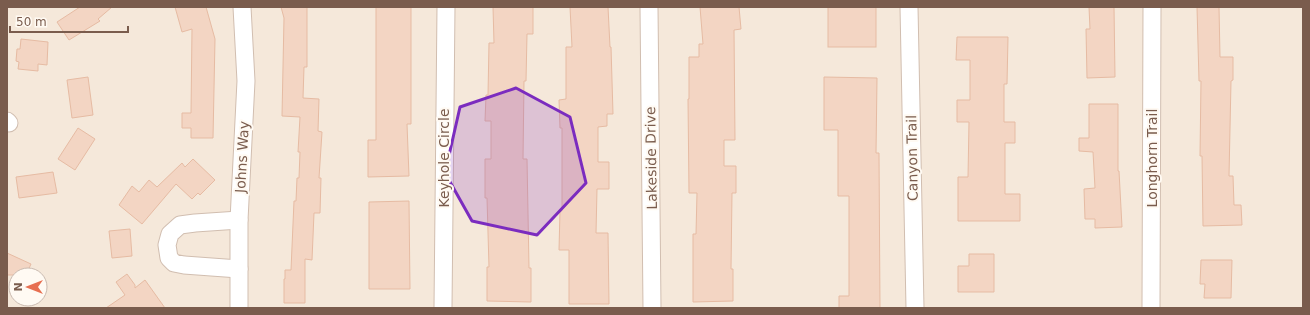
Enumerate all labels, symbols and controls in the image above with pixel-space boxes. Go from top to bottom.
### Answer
scale bar [10,8,128,34]
text: 50 m [16,15,47,29]
street label: Lakeside Drive [642,106,660,210]
street label: Keyhole Circle [436,108,452,208]
street label: Longhorn Trail [1144,109,1160,207]
street label: Canyon Trail [903,115,921,201]
street label: Johns Way [232,121,252,194]
north arrow [8,267,48,307]
text: N [12,282,25,292]

